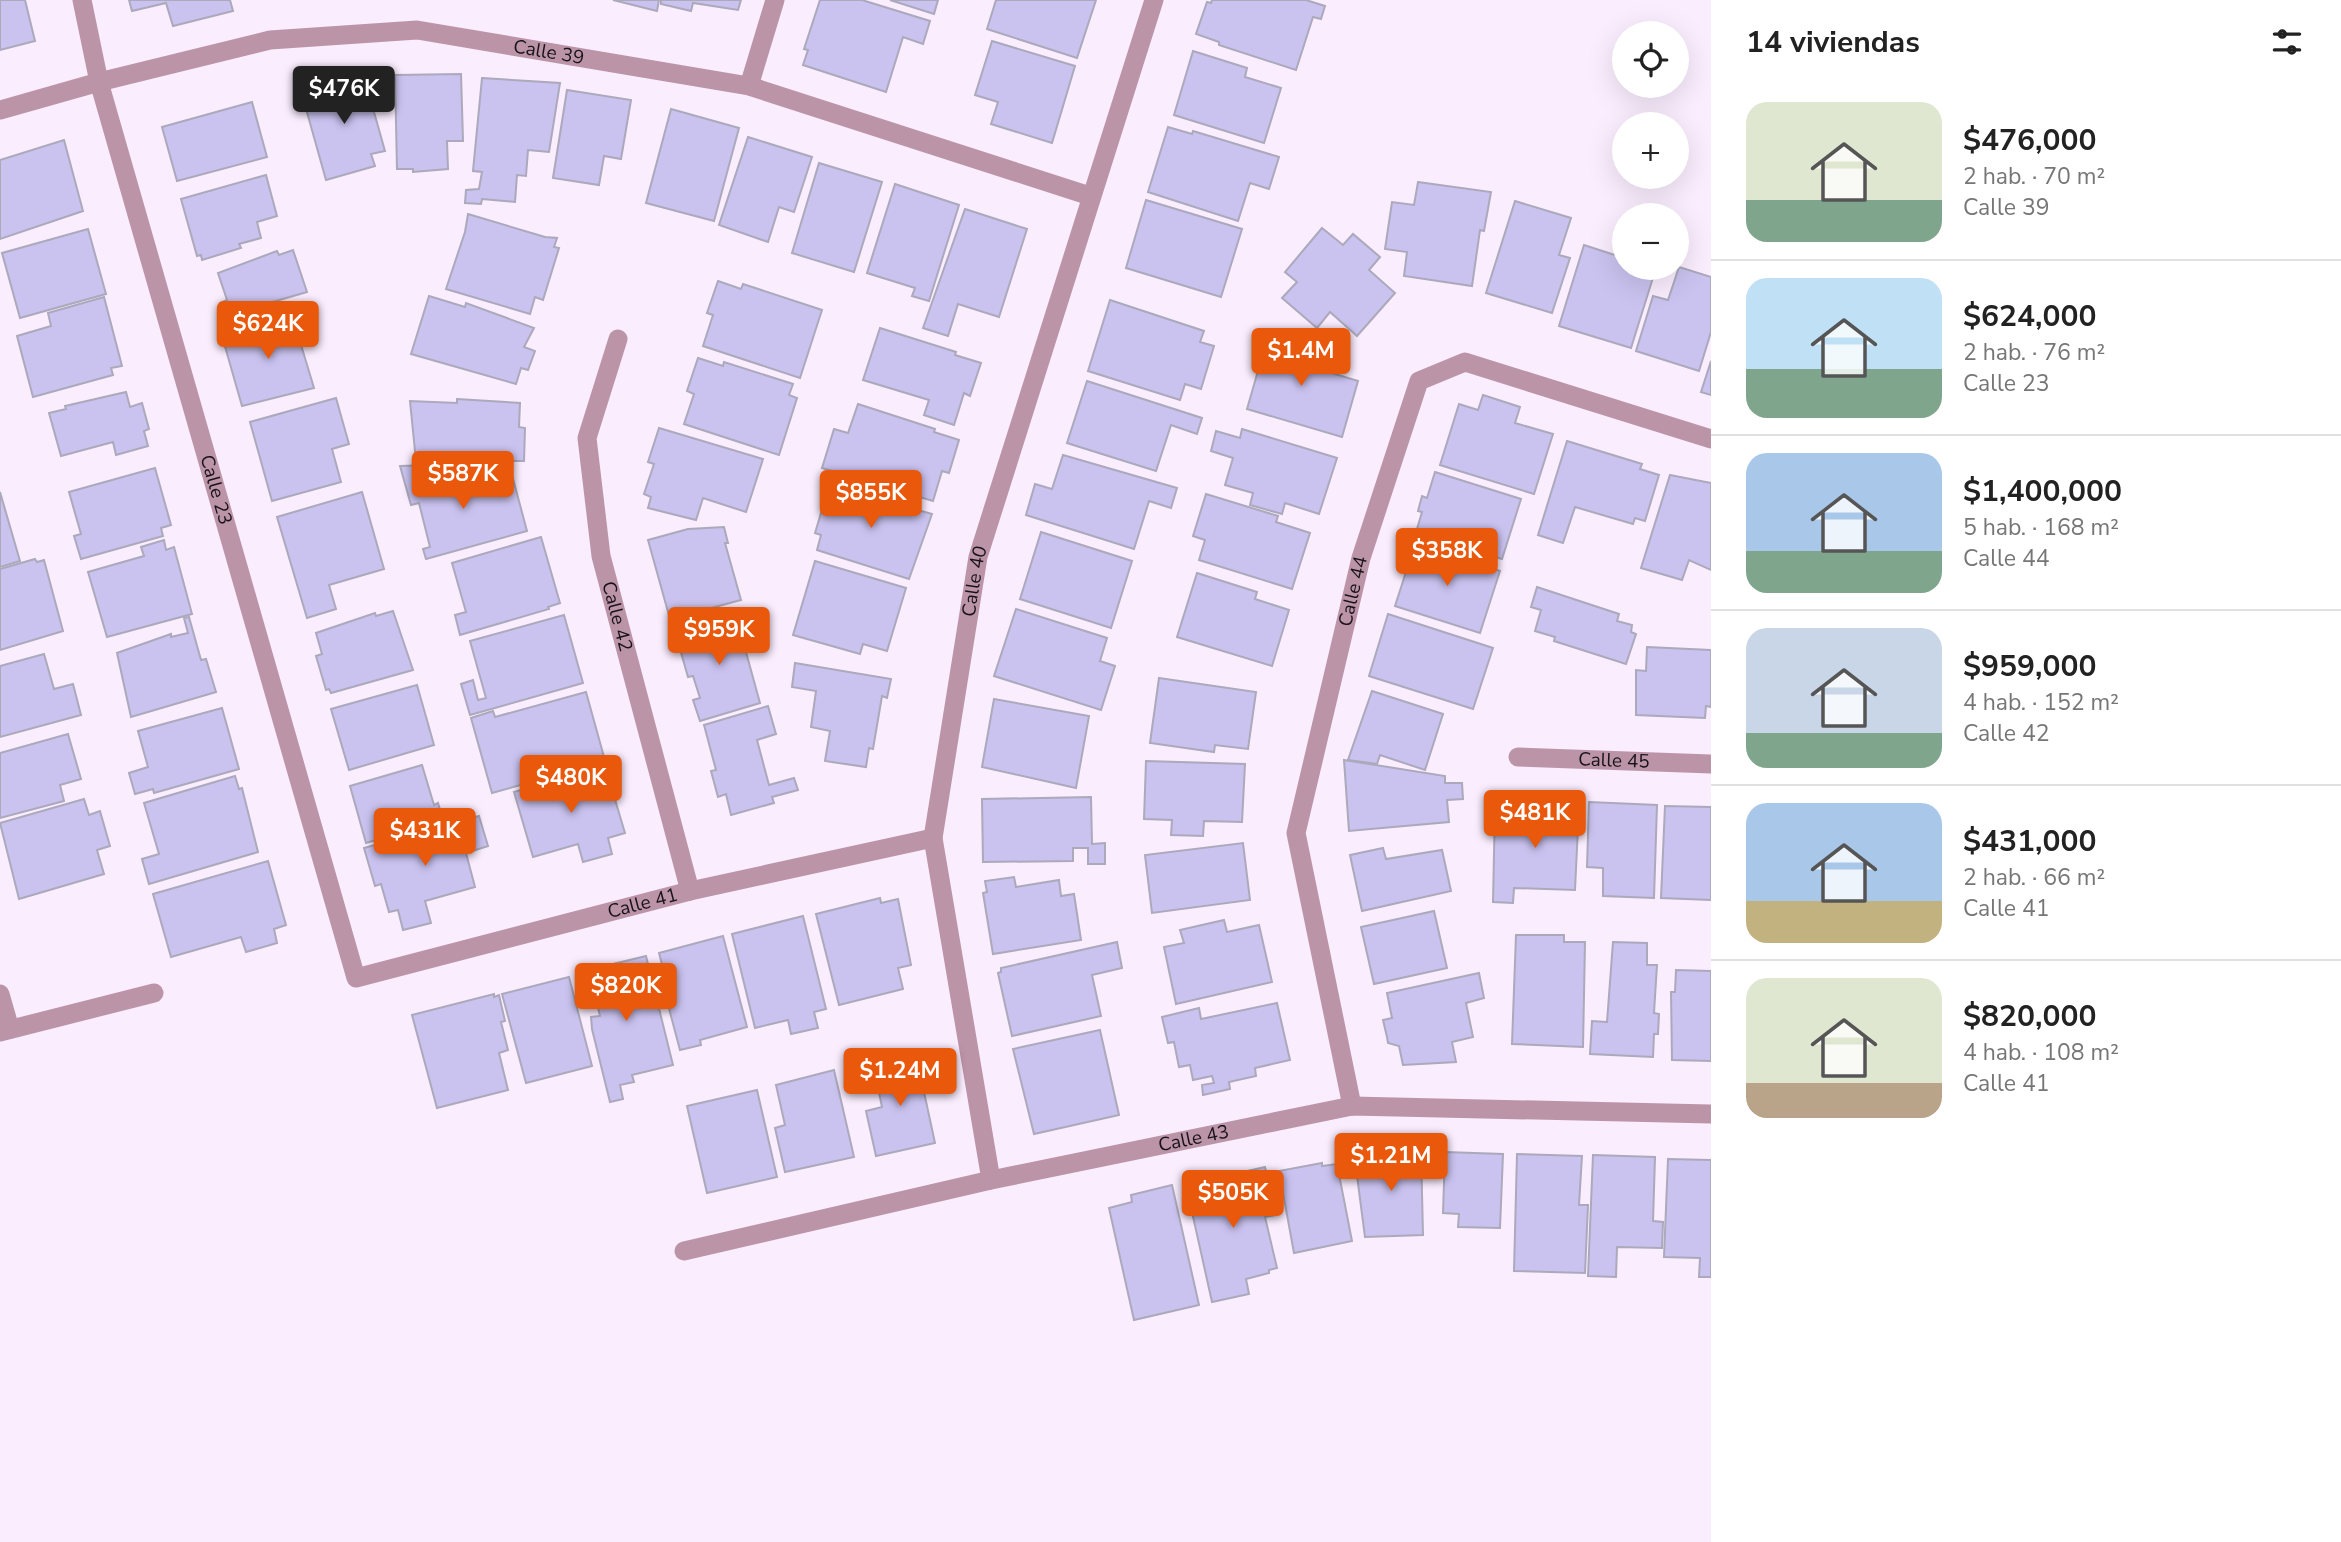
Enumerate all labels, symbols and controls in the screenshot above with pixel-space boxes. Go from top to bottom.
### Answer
map controls [1612,21,1689,280]
button: locate [1612,21,1689,98]
text: 14 viviendas [1746,22,1920,63]
icon: filters [2268,23,2306,61]
street label: Calle 39 [511,33,586,71]
pin: $476K [295,66,393,126]
text: $476K [309,73,379,104]
button: + [1612,112,1689,189]
text: $476,000 [1963,120,2096,161]
icon: home [1802,130,1886,214]
text: 2 hab. · 70 m² [1963,161,2105,192]
text: Calle 39 [1963,192,2050,223]
button: − [1612,203,1689,280]
text: $624,000 [1963,296,2096,337]
pin: $624K [219,302,317,361]
icon: home [1802,306,1886,390]
text: $624K [233,308,303,339]
pin: $1.4M [1252,328,1350,388]
text: $1.4M [1267,335,1335,366]
text: 2 hab. · 76 m² [1963,337,2105,368]
text: Calle 23 [1963,368,2050,399]
street label: Calle 23 [194,452,238,528]
pin: $587K [414,452,512,511]
text: $587K [428,458,498,489]
pin: $855K [822,470,920,530]
text: $1,400,000 [1963,471,2122,512]
text: $855K [836,477,906,508]
icon: home [1802,481,1886,565]
text: 5 hab. · 168 m² [1963,512,2119,543]
pin: $358K [1398,528,1496,588]
text: $358K [1412,535,1482,566]
street label: Calle 40 [956,542,994,619]
text: Calle 44 [1963,543,2050,574]
street label: Calle 44 [1332,554,1374,629]
street label: Calle 42 [595,578,639,654]
pin: $959K [670,608,768,667]
text: $959K [684,614,754,645]
text: $959,000 [1963,646,2096,687]
icon: home [1802,656,1886,740]
text: 4 hab. · 152 m² [1963,687,2119,718]
text: Calle 42 [1963,718,2050,749]
street label: Calle 45 [1578,746,1650,775]
pin: $480K [522,756,620,815]
text: $480K [536,762,606,793]
pin: $481K [1486,790,1584,850]
text: $481K [1500,797,1570,828]
pin: $431K [376,808,474,868]
text: $431K [390,815,460,846]
text: $431,000 [1963,821,2096,862]
icon: home [1802,831,1886,915]
text: 2 hab. · 66 m² [1963,862,2105,893]
street label: Calle 41 [605,882,680,925]
text: Calle 41 [1963,893,2050,924]
pin: $820K [577,964,675,1023]
text: $820K [591,970,661,1001]
text: $820,000 [1963,996,2096,1037]
icon: home [1802,1006,1886,1090]
text: 4 hab. · 108 m² [1963,1037,2119,1068]
pin: $1.24M [843,1048,957,1108]
text: $1.24M [860,1055,940,1086]
text: Calle 41 [1963,1068,2050,1099]
street label: Calle 43 [1156,1119,1231,1158]
pin: $1.21M [1334,1134,1448,1193]
text: $1.21M [1351,1140,1431,1171]
pin: $505K [1184,1170,1282,1230]
text: $505K [1198,1177,1268,1208]

